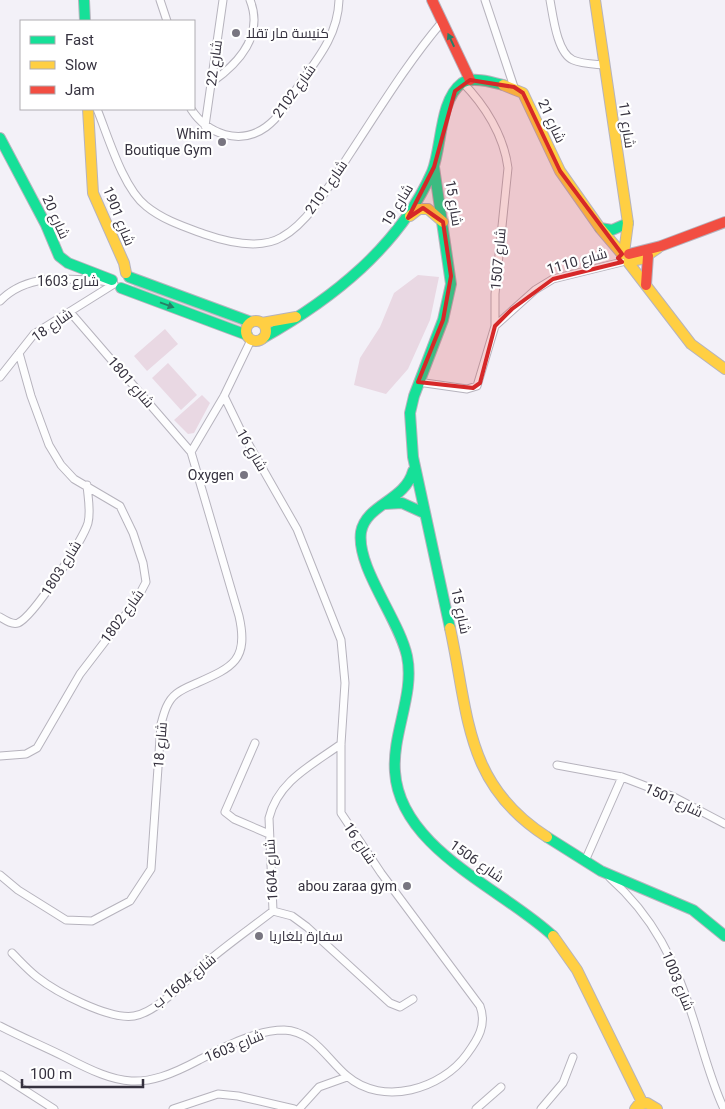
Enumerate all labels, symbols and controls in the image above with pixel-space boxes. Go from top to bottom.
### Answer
legend [20,20,195,110]
place label: كنيسة مار تقلا [246,25,329,41]
marker: كنيسة مار تقلا [230,27,242,39]
text: Fast [65,31,94,49]
one-way arrow [447,33,455,47]
street label: شارع 22 [203,39,226,87]
text: Slow [65,56,97,74]
street label: شارع 2102 [269,61,320,121]
text: Jam [65,81,95,99]
street label: شارع 21 [534,97,569,146]
street label: شارع 11 [615,101,638,149]
place label: Whim Boutique Gym [125,126,212,158]
marker: Whim Boutique Gym [216,136,228,148]
street label: شارع 2101 [302,157,351,218]
street label: شارع 15 [441,179,466,227]
street label: شارع 19 [378,181,417,229]
street label: شارع 1901 [99,184,138,248]
street label: شارع 20 [38,193,73,242]
street label: شارع 1507 [487,227,510,291]
street label: شارع 1110 [545,245,609,278]
street label: شارع 1603 [37,273,99,290]
one-way arrow [159,302,174,309]
street label: شارع 18 [28,305,76,346]
street label: شارع 1801 [104,353,157,411]
street label: شارع 16 [233,426,271,475]
place label: Oxygen [188,467,234,483]
marker: Oxygen [238,469,250,481]
street label: شارع 1803 [38,537,85,599]
street label: شارع 1802 [97,586,148,646]
street label: شارع 15 [447,587,474,636]
street label: شارع 18 [150,721,171,769]
street label: شارع 1501 [642,780,706,821]
street label: شارع 16 [340,819,380,867]
street label: شارع 1506 [446,837,507,886]
street label: شارع 1604 [261,839,282,901]
place label: abou zaraa gym [298,878,397,894]
marker: abou zaraa gym [401,880,413,892]
place label: سفارة بلغاريا [269,928,343,944]
marker: سفارة بلغاريا [253,930,265,942]
street label: شارع 1003 [658,949,697,1013]
street label: شارع 1604 ب [149,951,219,1012]
street label: شارع 1603 [202,1027,266,1066]
scale bar [22,1056,144,1088]
text: 100 m [30,1065,72,1083]

